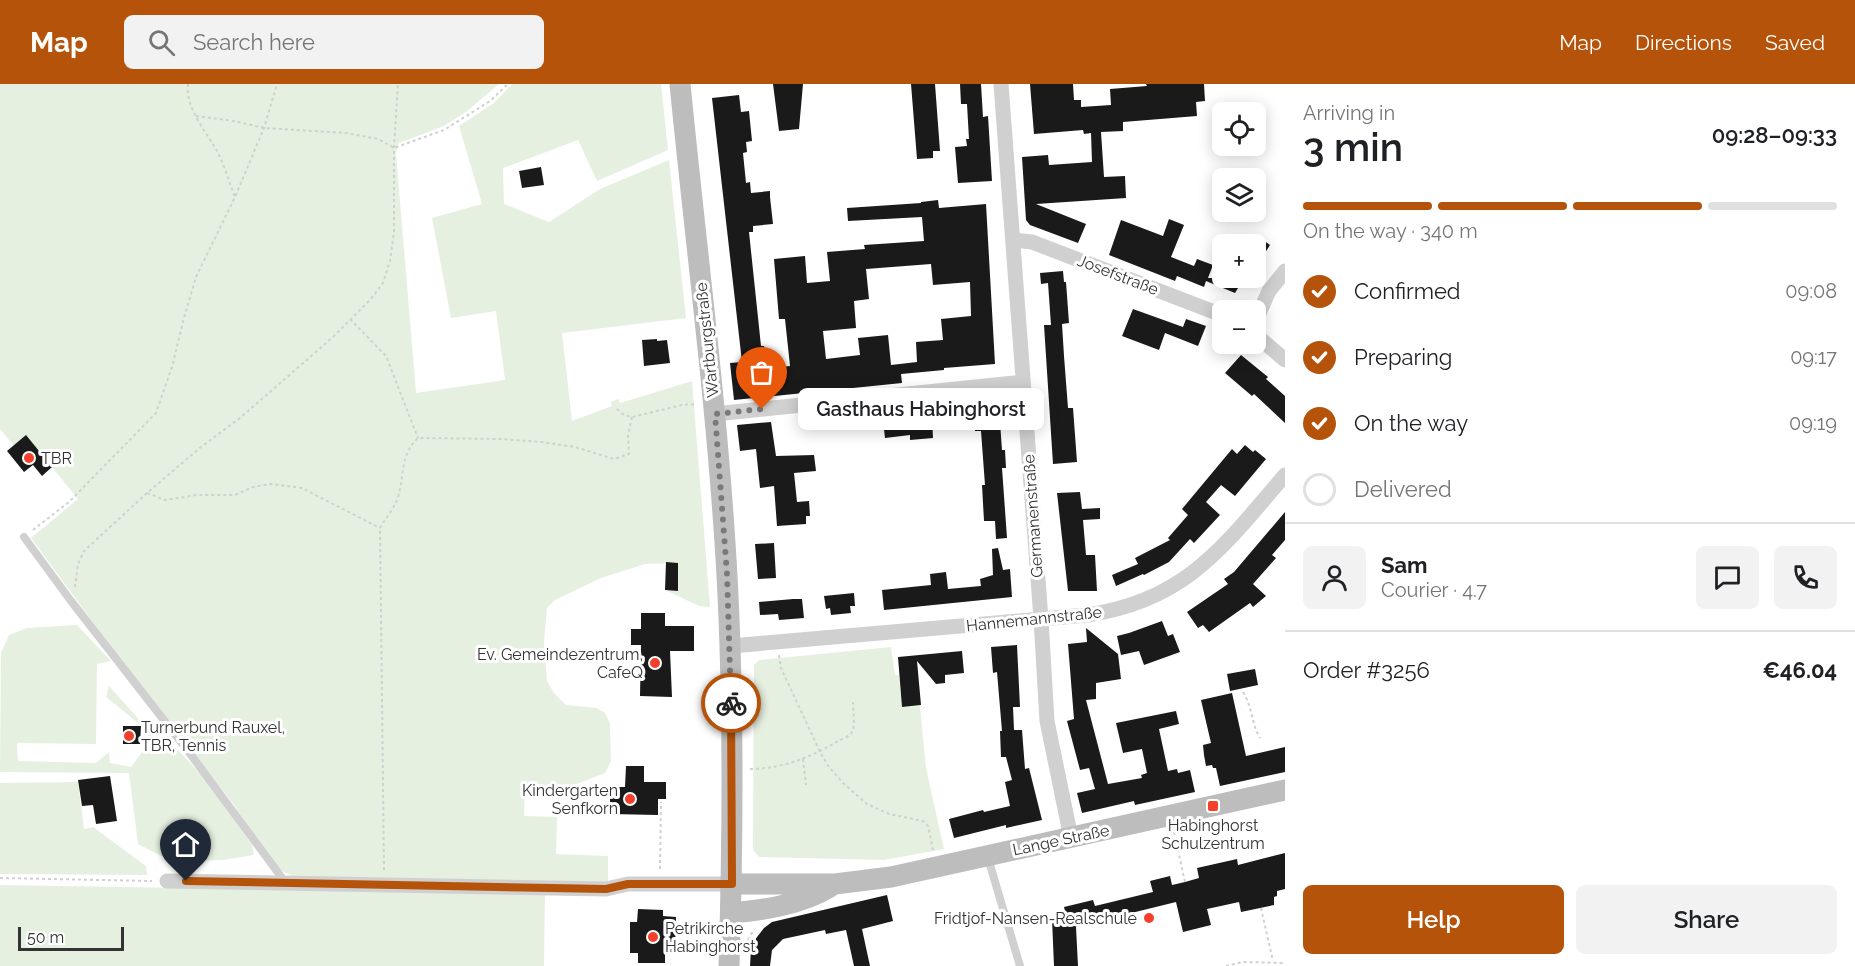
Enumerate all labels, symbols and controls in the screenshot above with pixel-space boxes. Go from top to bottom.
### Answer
search box [124,15,544,69]
text: Map [30,26,88,59]
icon: search [145,26,178,59]
text: Search here [193,29,315,55]
text: Map [1559,30,1602,55]
text: Directions [1635,30,1732,55]
text: Saved [1765,30,1825,55]
text: Arriving in [1303,101,1395,125]
map controls [1212,102,1266,354]
button: locate [1212,102,1266,156]
text: 09:28–09:33 [1712,122,1837,148]
text: 3 min [1303,124,1403,170]
button: layers [1212,168,1266,222]
text: On the way · 340 m [1303,219,1478,243]
button: + [1212,234,1266,288]
street label: Josefstraße [1075,251,1161,299]
icon: check [1303,275,1336,308]
text: Confirmed [1354,278,1461,304]
text: 09:08 [1785,279,1837,303]
street label: Wartburgstraße [691,281,723,399]
button: − [1212,300,1266,354]
icon: check [1303,341,1336,374]
text: Preparing [1354,344,1452,370]
text: 09:17 [1790,345,1837,369]
pin [736,347,787,409]
icon: bag [745,356,778,389]
callout: Gasthaus Habinghorst [798,388,1044,430]
text: Gasthaus Habinghorst [816,397,1026,421]
icon: check [1303,407,1336,440]
text: On the way [1354,410,1468,436]
text: 09:19 [1789,411,1837,435]
place label: TBR [41,449,72,468]
marker: TBR [22,451,36,465]
street label: Germanenstraße [1019,454,1047,578]
text: Delivered [1354,476,1452,502]
button: person [1303,546,1366,609]
button: chat [1696,546,1759,609]
button: phone [1774,546,1837,609]
text: Sam [1381,552,1428,578]
text: Courier · 4.7 [1381,578,1487,602]
street label: Hannemannstraße [965,602,1103,636]
place label: Ev. Gemeindezentrum, CafeQ [477,645,643,682]
marker: Ev. Gemeindezentrum, CafeQ [648,656,662,670]
text: Order #3256 [1303,657,1430,683]
text: €46.04 [1763,657,1837,683]
courier [701,673,761,733]
icon: bike [715,687,748,720]
place label: Turnerbund Rauxel, TBR, Tennis [141,718,285,755]
marker: Turnerbund Rauxel, TBR, Tennis [122,729,136,743]
place label: Kindergarten Senfkorn [522,781,618,818]
marker: Kindergarten Senfkorn [623,792,637,806]
marker: Habinghorst Schulzentrum [1206,799,1220,813]
place label: Habinghorst Schulzentrum [1161,816,1265,853]
pin [160,819,211,881]
street label: Lange Straße [1011,821,1111,859]
icon: home [169,828,202,861]
button: Help [1303,885,1564,954]
button: Share [1576,885,1837,954]
place label: Fridtjof-Nansen-Realschule [934,909,1137,928]
marker: Fridtjof-Nansen-Realschule [1142,911,1156,925]
place label: Petrikirche Habinghorst [665,919,756,956]
scale bar [18,924,124,952]
text: 50 m [27,928,64,947]
marker: Petrikirche Habinghorst [646,930,660,944]

